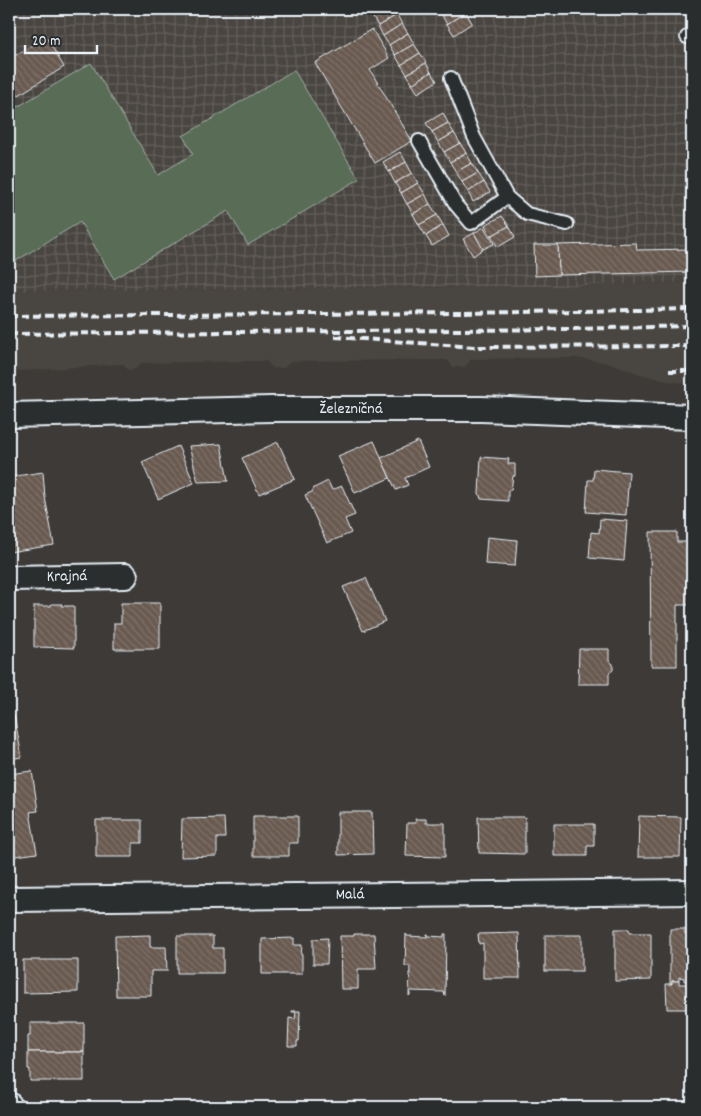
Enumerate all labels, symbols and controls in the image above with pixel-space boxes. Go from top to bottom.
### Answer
scale bar [25,22,98,54]
text: 20 m [32,31,60,53]
street label: Železničná [319,398,383,421]
street label: Krajná [47,565,87,589]
street label: Malá [335,883,365,907]

